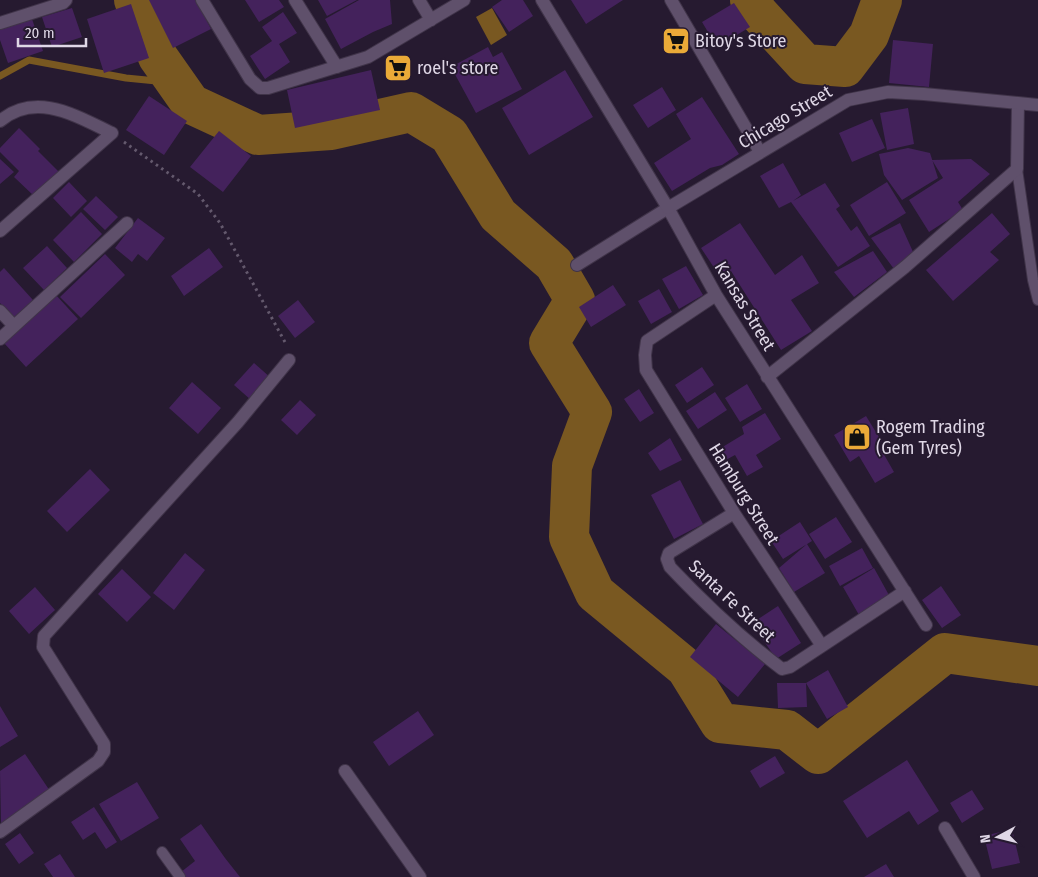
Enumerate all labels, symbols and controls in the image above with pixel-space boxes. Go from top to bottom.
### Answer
scale bar [18,15,85,47]
text: 20 m [25,24,55,42]
supermarket icon: Bitoy's Store [661,26,691,56]
place label: Bitoy's Store [695,30,787,52]
supermarket icon: roel's store [383,53,413,83]
place label: roel's store [417,57,499,79]
street label: Chicago Street [734,80,836,154]
street label: Kansas Street [710,257,780,355]
place label: Rogem Trading (Gem Tyres) [876,416,985,459]
shop icon: Rogem Trading (Gem Tyres) [842,422,872,452]
street label: Hamburg Street [704,439,784,549]
street label: Santa Fe Street [684,555,780,647]
north arrow [973,812,1023,862]
text: N [977,833,995,844]

